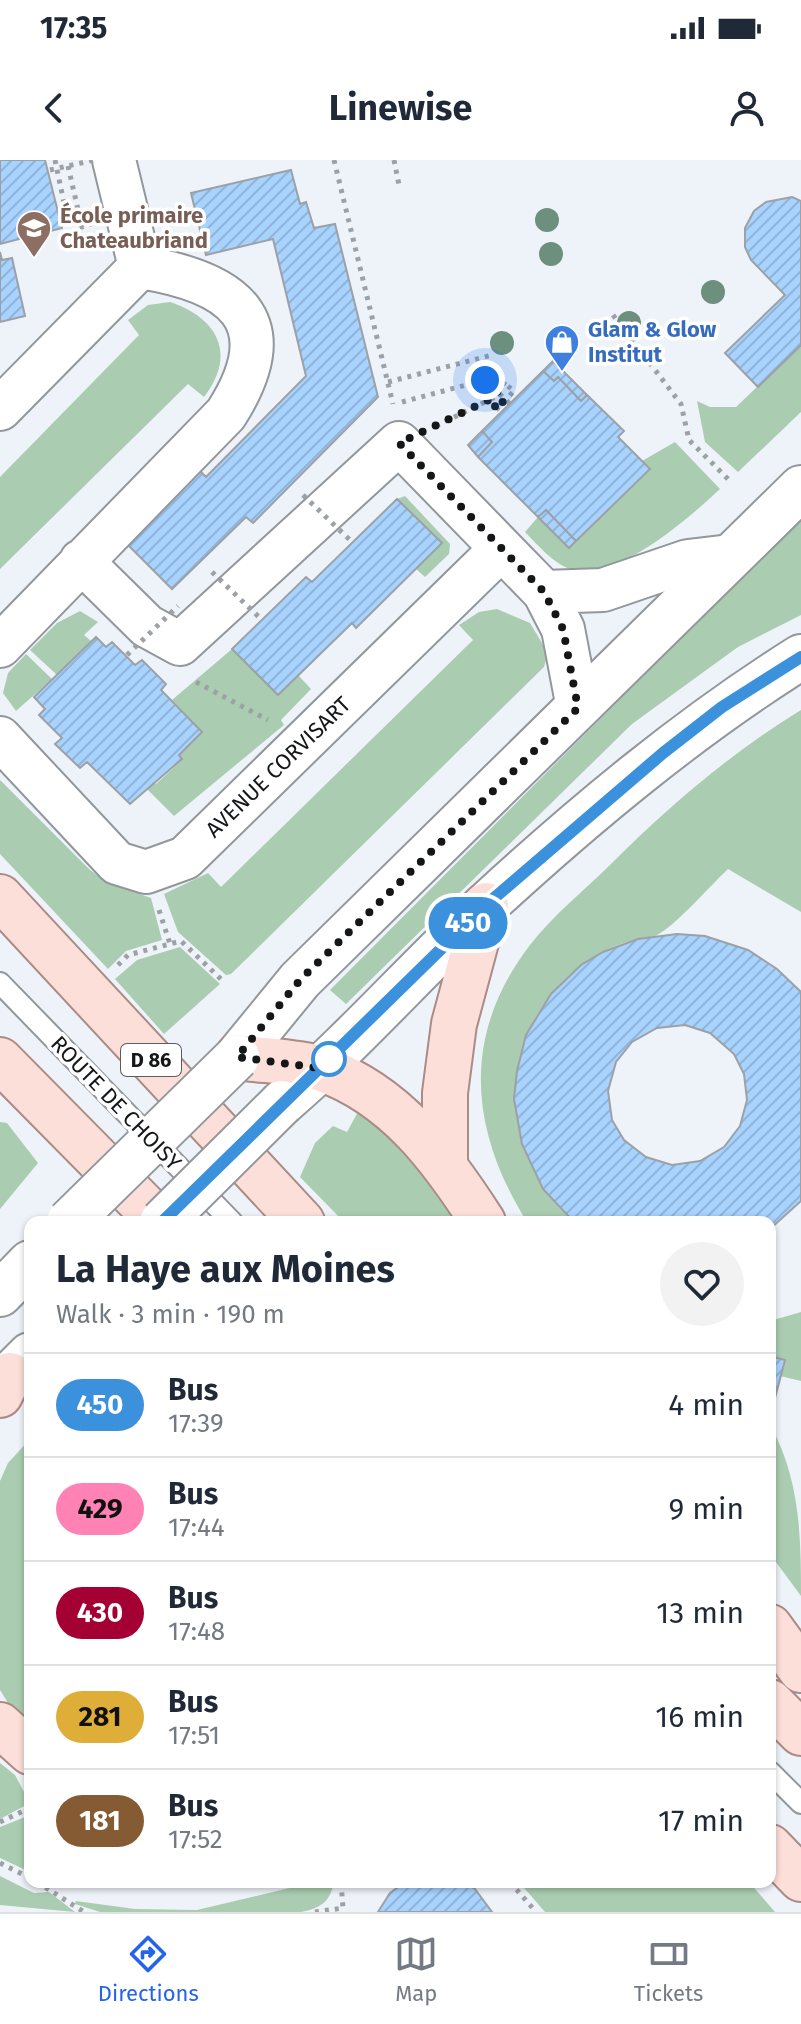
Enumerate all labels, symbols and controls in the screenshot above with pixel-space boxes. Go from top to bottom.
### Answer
text: 17:35 [40,10,107,46]
icon: back [32,86,76,130]
text: Linewise [329,86,472,130]
icon: person [725,86,769,130]
place label: École primaire Chateaubriand [60,202,208,254]
school or university icon: École primaire Chateaubriand [15,209,53,259]
place label: Glam & Glow Institut [588,316,717,368]
shop icon: Glam & Glow Institut [543,323,581,373]
your location [465,360,505,400]
street label: AVENUE CORVISART [200,690,357,843]
line badge: 450 [422,897,514,949]
text: 450 [445,906,491,939]
street label: ROUTE DE CHOISY [45,1030,187,1176]
unlabelled marker [312,1042,346,1076]
road number: D 86 [121,1044,181,1076]
button: heart [660,1242,744,1326]
text: La Haye aux Moines [56,1246,395,1292]
text: Walk · 3 min · 190 m [56,1299,285,1330]
text: Bus [168,1372,218,1408]
text: 4 min [668,1387,744,1423]
text: 450 [77,1388,123,1421]
text: 17:39 [168,1408,224,1439]
text: Bus [168,1476,218,1512]
text: 9 min [669,1491,744,1527]
text: 429 [77,1492,123,1525]
text: 17:44 [168,1512,225,1543]
text: Bus [168,1580,218,1616]
text: 13 min [656,1595,744,1631]
text: 430 [77,1596,123,1629]
text: 17:48 [168,1616,225,1647]
text: Bus [168,1684,218,1720]
text: 16 min [655,1699,744,1735]
text: 281 [79,1700,121,1733]
text: 17:51 [168,1720,220,1751]
text: Bus [168,1788,218,1824]
text: 17 min [658,1803,744,1839]
text: 181 [79,1804,121,1837]
text: 17:52 [168,1824,223,1855]
tab: Directions [98,1932,199,2007]
tab: Map [394,1932,438,2007]
tab: Tickets [634,1932,703,2007]

